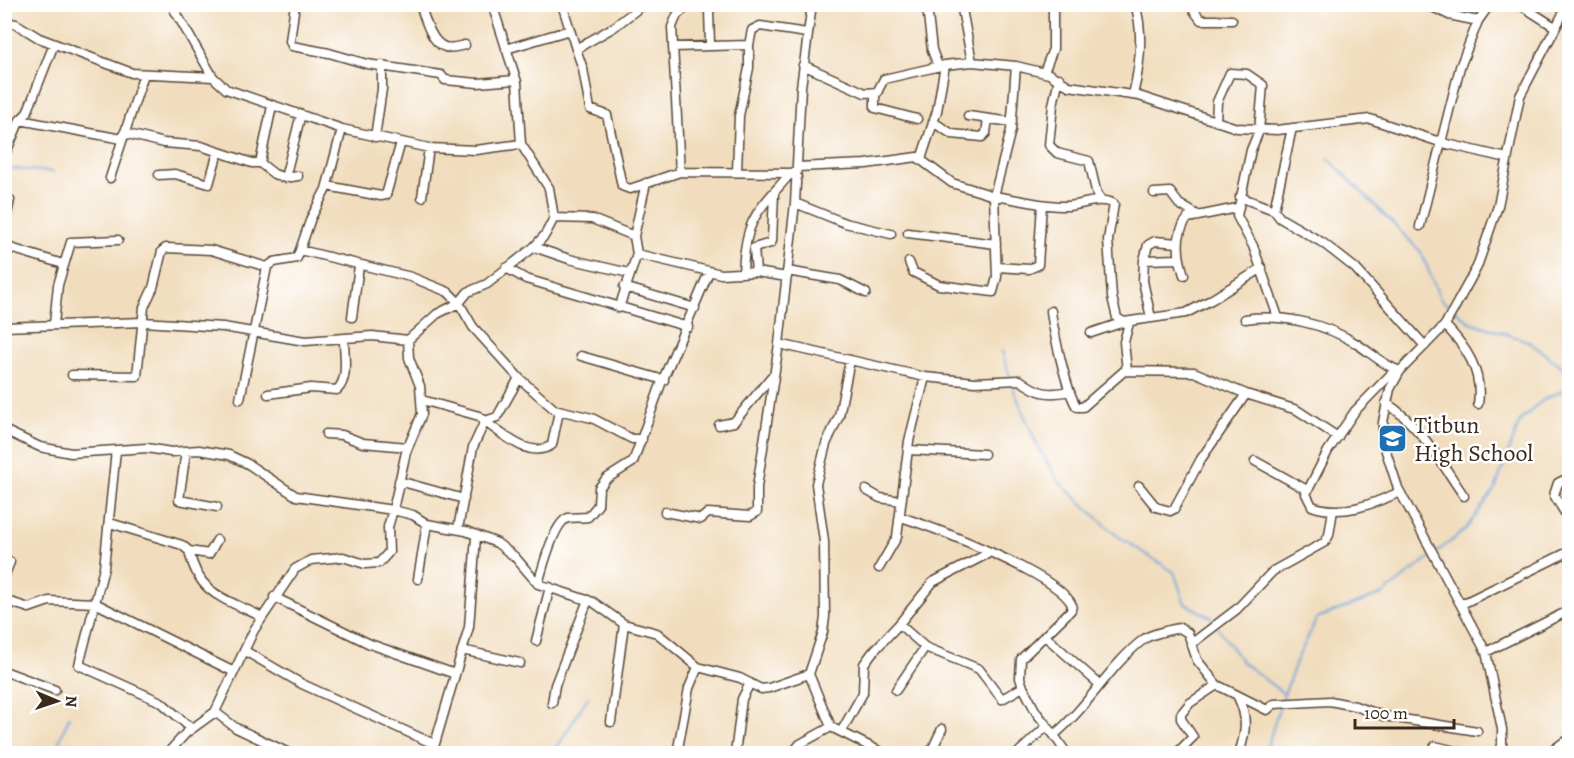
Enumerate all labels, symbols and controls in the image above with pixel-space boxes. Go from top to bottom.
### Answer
place label: Titbun High School [1414,409,1533,469]
school or university icon: Titbun High School [1377,423,1409,455]
north arrow [27,671,87,731]
scale bar [1355,692,1454,730]
text: N [60,695,82,708]
text: 100 m [1364,701,1408,725]

